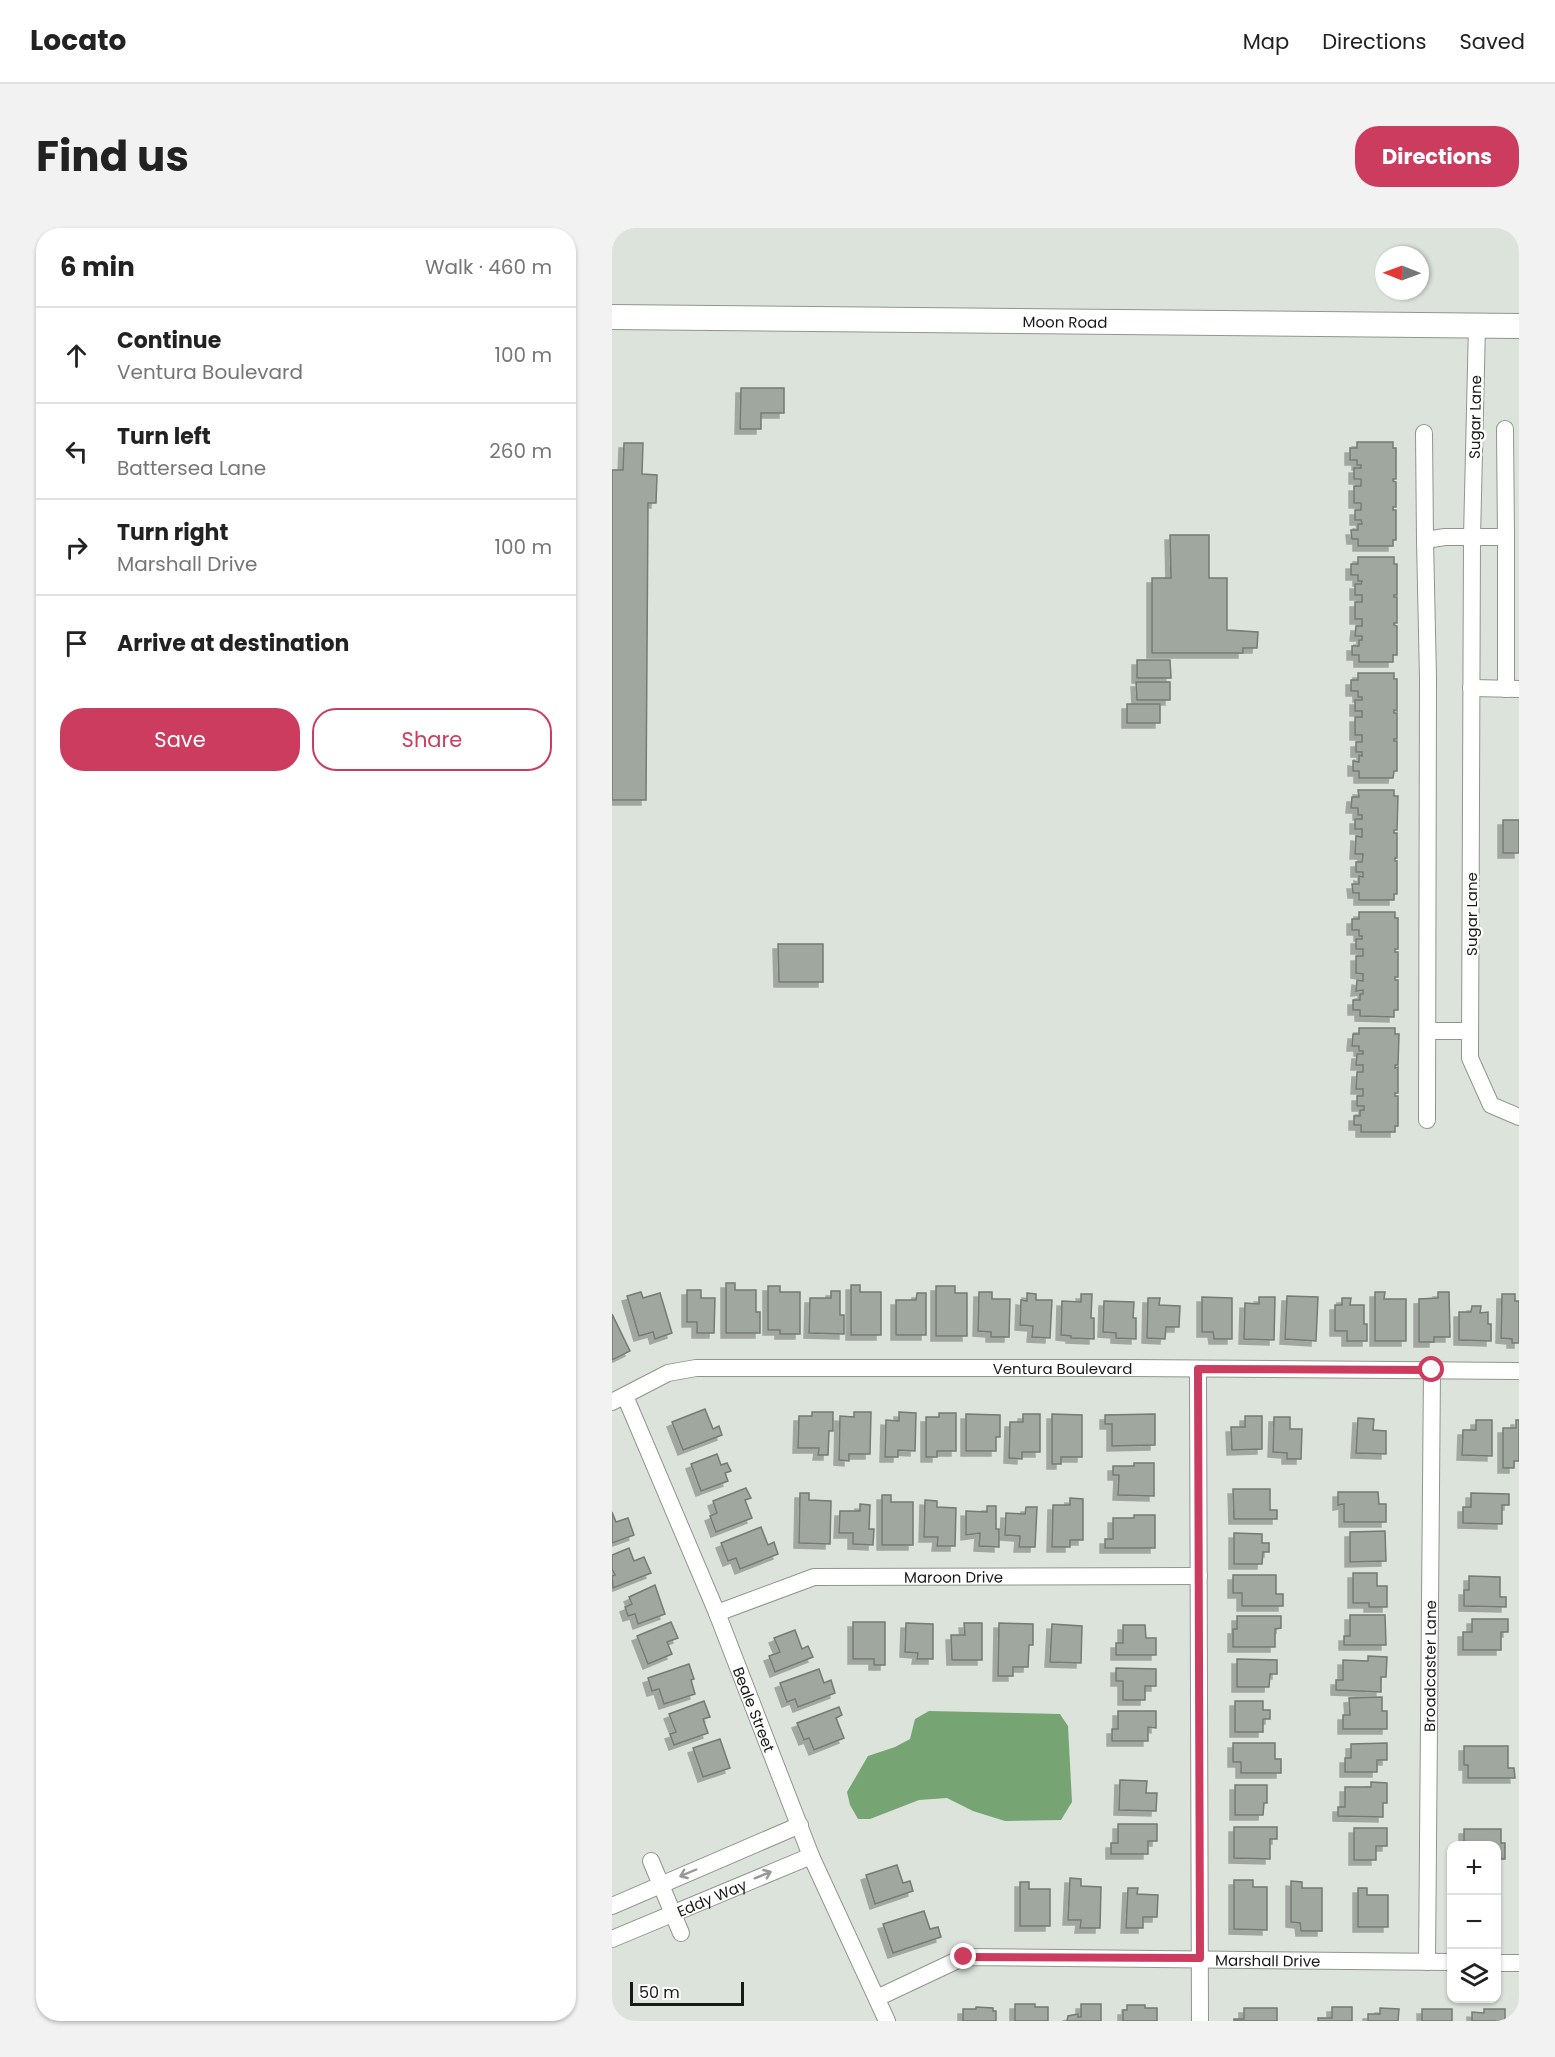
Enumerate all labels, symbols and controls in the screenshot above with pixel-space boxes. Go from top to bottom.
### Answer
text: Locato [30,21,126,60]
text: Map [1243,27,1289,56]
text: Directions [1322,27,1426,56]
text: Saved [1459,27,1525,56]
button: Directions [1355,126,1519,187]
text: Find us [36,127,189,186]
north arrow [1375,246,1429,300]
text: 6 min [60,249,135,285]
text: Walk · 460 m [425,253,552,281]
street label: Moon Road [1022,311,1107,332]
text: Continue [117,325,221,356]
icon: ahead [60,339,93,372]
text: 100 m [495,341,552,369]
text: Ventura Boulevard [117,358,303,386]
street label: Sugar Lane [1464,375,1486,459]
text: Turn left [117,421,211,452]
icon: left [60,435,93,468]
text: 260 m [489,437,552,465]
text: Battersea Lane [117,454,266,482]
text: Turn right [117,517,228,548]
icon: right [60,531,93,564]
text: 100 m [495,533,552,561]
text: Marshall Drive [117,550,257,578]
icon: arrive [60,627,93,660]
text: Arrive at destination [117,628,349,659]
button: Save [60,708,300,771]
button: Share [312,708,552,771]
street label: Sugar Lane [1461,872,1482,956]
route start [1418,1356,1444,1382]
street label: Ventura Boulevard [993,1358,1132,1379]
street label: Maroon Drive [904,1566,1003,1587]
street label: Broadcaster Lane [1418,1600,1441,1732]
street label: Beale Street [728,1664,780,1755]
map controls [1447,1841,1501,2003]
button: + [1447,1841,1501,1895]
one-way arrow [680,1868,698,1879]
one-way arrow [753,1869,772,1880]
street label: Eddy Way [674,1873,750,1921]
button: − [1447,1895,1501,1949]
route end [950,1943,976,1969]
street label: Marshall Drive [1215,1949,1321,1971]
button: layers [1447,1949,1501,2003]
scale bar [630,1979,744,2006]
text: 50 m [639,1981,680,2004]

